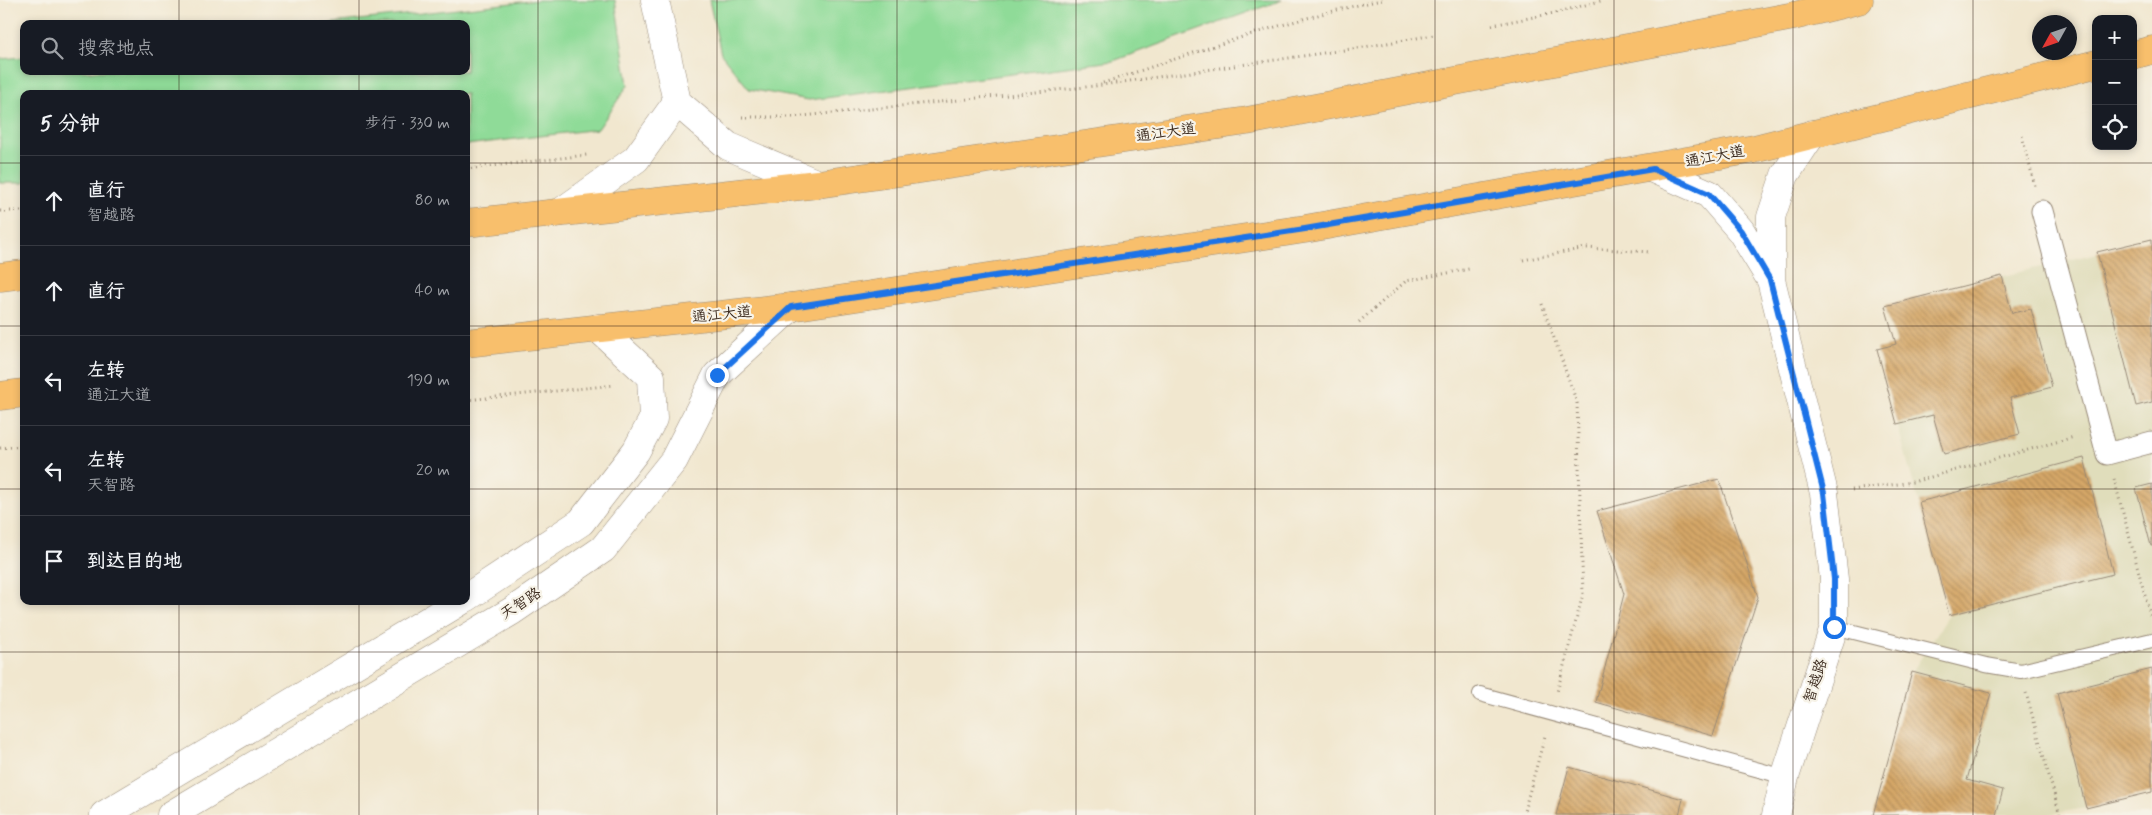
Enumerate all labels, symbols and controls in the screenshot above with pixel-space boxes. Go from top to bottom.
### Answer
north arrow [2032,15,2077,60]
map controls [2092,15,2137,150]
button: + [2092,15,2137,60]
search box [20,20,470,75]
icon: search [38,34,66,62]
text: 搜索地点 [78,36,154,61]
button: − [2092,60,2137,105]
button: locate [2092,105,2137,150]
text: 5 分钟 [40,110,100,138]
text: 步行 · 330 m [365,113,450,134]
street label: 通江大道 [1135,119,1197,147]
street label: 通江大道 [1684,141,1746,173]
text: 直行 [87,178,125,203]
icon: ahead [40,187,68,215]
text: 80 m [415,190,450,211]
text: 智越路 [87,205,135,226]
icon: ahead [40,277,68,305]
text: 直行 [87,279,125,304]
text: 40 m [414,280,450,301]
street label: 通江大道 [691,302,753,328]
text: 左转 [87,358,125,383]
route end [706,364,729,387]
icon: left [40,367,68,395]
text: 190 m [407,370,450,391]
text: 通江大道 [87,385,151,406]
text: 左转 [87,448,125,473]
icon: left [40,457,68,485]
text: 20 m [416,460,450,481]
text: 天智路 [87,475,135,496]
icon: arrive [40,547,68,575]
text: 到达目的地 [87,549,182,574]
street label: 天智路 [497,583,545,625]
route start [1823,616,1846,639]
street label: 智越路 [1800,657,1832,705]

